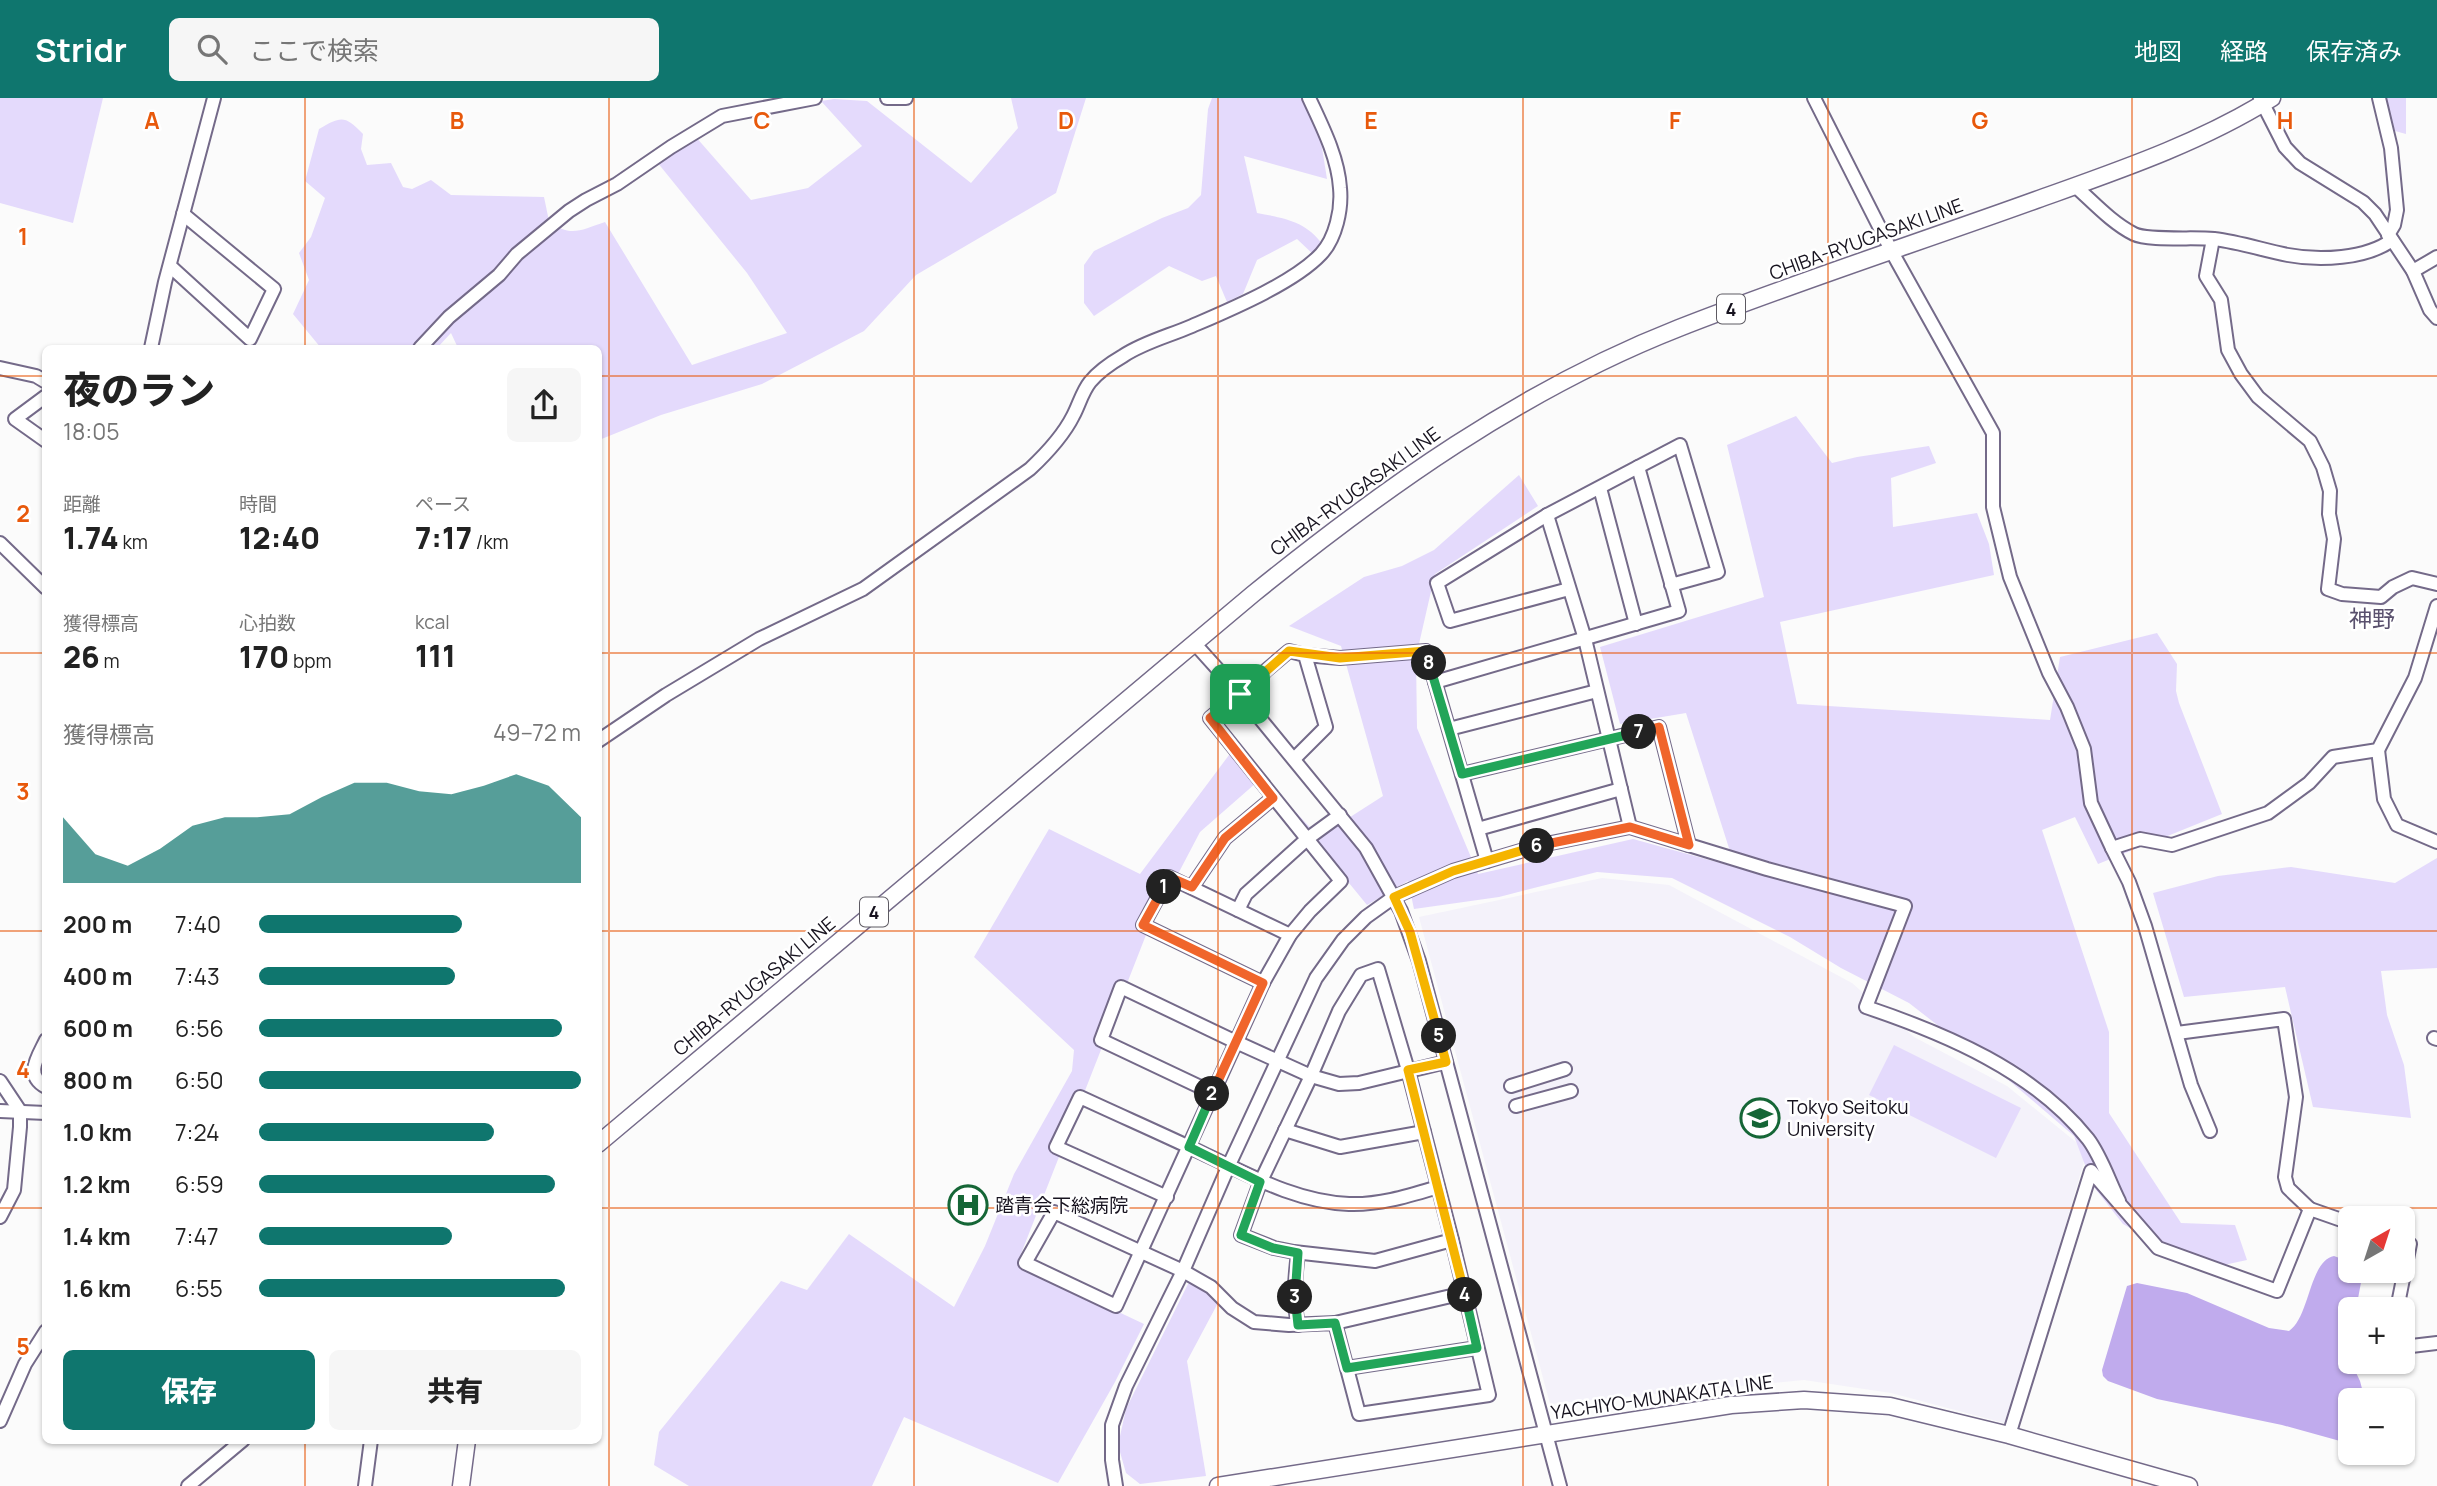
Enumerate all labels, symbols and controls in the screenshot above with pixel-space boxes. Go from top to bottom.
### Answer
search box [169,18,659,81]
text: Stridr [35,27,127,72]
icon: search [193,30,231,68]
text: ここで検索 [249,32,379,68]
text: 地図 [2134,34,2182,67]
text: 経路 [2220,34,2268,67]
text: 保存済み [2306,34,2402,67]
text: A [144,104,160,136]
text: B [450,104,464,136]
text: C [754,104,771,136]
text: D [1058,104,1074,136]
text: E [1364,104,1378,136]
text: F [1669,104,1681,136]
text: G [1972,104,1989,136]
text: H [2277,104,2293,136]
street label: CHIBA-RYUGASAKI LINE [1766,192,1966,286]
text: 1 [18,220,28,252]
road number: 4 [1717,294,1745,324]
text: 夜のラン [63,363,215,415]
button: share [507,368,581,442]
text: 18:05 [63,415,120,447]
street label: CHIBA-RYUGASAKI LINE [1265,420,1445,562]
text: 距離 [63,491,101,517]
text: 時間 [239,491,277,517]
text: ペース [415,491,471,517]
text: 2 [16,497,30,529]
text: 1.74 [63,517,119,558]
text: 12:40 [239,517,320,558]
text: 7:17 [415,517,472,558]
text: km [119,529,148,555]
text: /km [472,529,509,555]
district label: 神野 [2349,602,2395,634]
text: kcal [415,609,450,635]
text: 獲得標高 [63,610,139,636]
text: 心拍数 [239,610,296,636]
text: 111 [415,635,456,676]
text: 26 [63,636,100,677]
text: 170 [239,636,289,677]
pin: 8 [1412,646,1446,680]
text: m [100,648,120,674]
text: bpm [289,648,332,674]
text: 8 [1423,649,1434,675]
pin [1210,664,1270,724]
icon: arrive [1221,675,1259,713]
pin: 7 [1622,714,1656,750]
text: 49–72 m [493,716,581,748]
text: 獲得標高 [63,718,155,750]
text: 7 [1633,718,1644,744]
text: 3 [16,775,30,807]
pin: 6 [1520,828,1554,864]
text: 6 [1531,832,1542,858]
pin: 1 [1146,870,1182,904]
text: 1 [1159,873,1168,899]
road number: 4 [860,898,888,926]
text: 200 m [63,908,132,940]
text: 7:40 [175,908,221,940]
street label: CHIBA-RYUGASAKI LINE [667,910,841,1062]
text: 400 m [63,960,133,992]
text: 7:43 [175,960,220,992]
text: 600 m [63,1012,133,1044]
text: 6:56 [175,1012,224,1044]
pin: 5 [1422,1018,1456,1054]
text: 5 [1433,1022,1444,1048]
text: 4 [16,1053,30,1085]
text: 800 m [63,1064,133,1096]
text: 6:50 [175,1064,223,1096]
pin: 2 [1194,1076,1230,1112]
text: 2 [1206,1080,1217,1106]
place label: Tokyo Seitoku University [1787,1094,1909,1142]
school or university icon: Tokyo Seitoku University [1739,1097,1781,1139]
text: 1.0 km [63,1116,132,1148]
text: 7:24 [175,1116,220,1148]
text: 1.2 km [63,1168,130,1200]
text: 6:59 [175,1168,224,1200]
hospital icon: 踏青会下総病院 [947,1184,989,1226]
place label: 踏青会下総病院 [995,1192,1128,1218]
north arrow [2338,1206,2415,1283]
map controls [2338,1206,2415,1465]
text: 1.4 km [63,1220,131,1252]
text: 7:47 [175,1220,219,1252]
text: 1.6 km [63,1272,131,1304]
text: 6:55 [175,1272,223,1304]
pin: 4 [1448,1278,1482,1312]
pin: 3 [1278,1280,1312,1314]
text: 4 [1459,1281,1470,1307]
text: 3 [1289,1283,1300,1309]
button: + [2338,1297,2415,1374]
text: 5 [16,1330,30,1362]
button: 保存 [63,1350,315,1430]
button: 共有 [329,1350,581,1430]
street label: YACHIYO-MUNAKATA LINE [1549,1369,1775,1425]
button: − [2338,1388,2415,1465]

